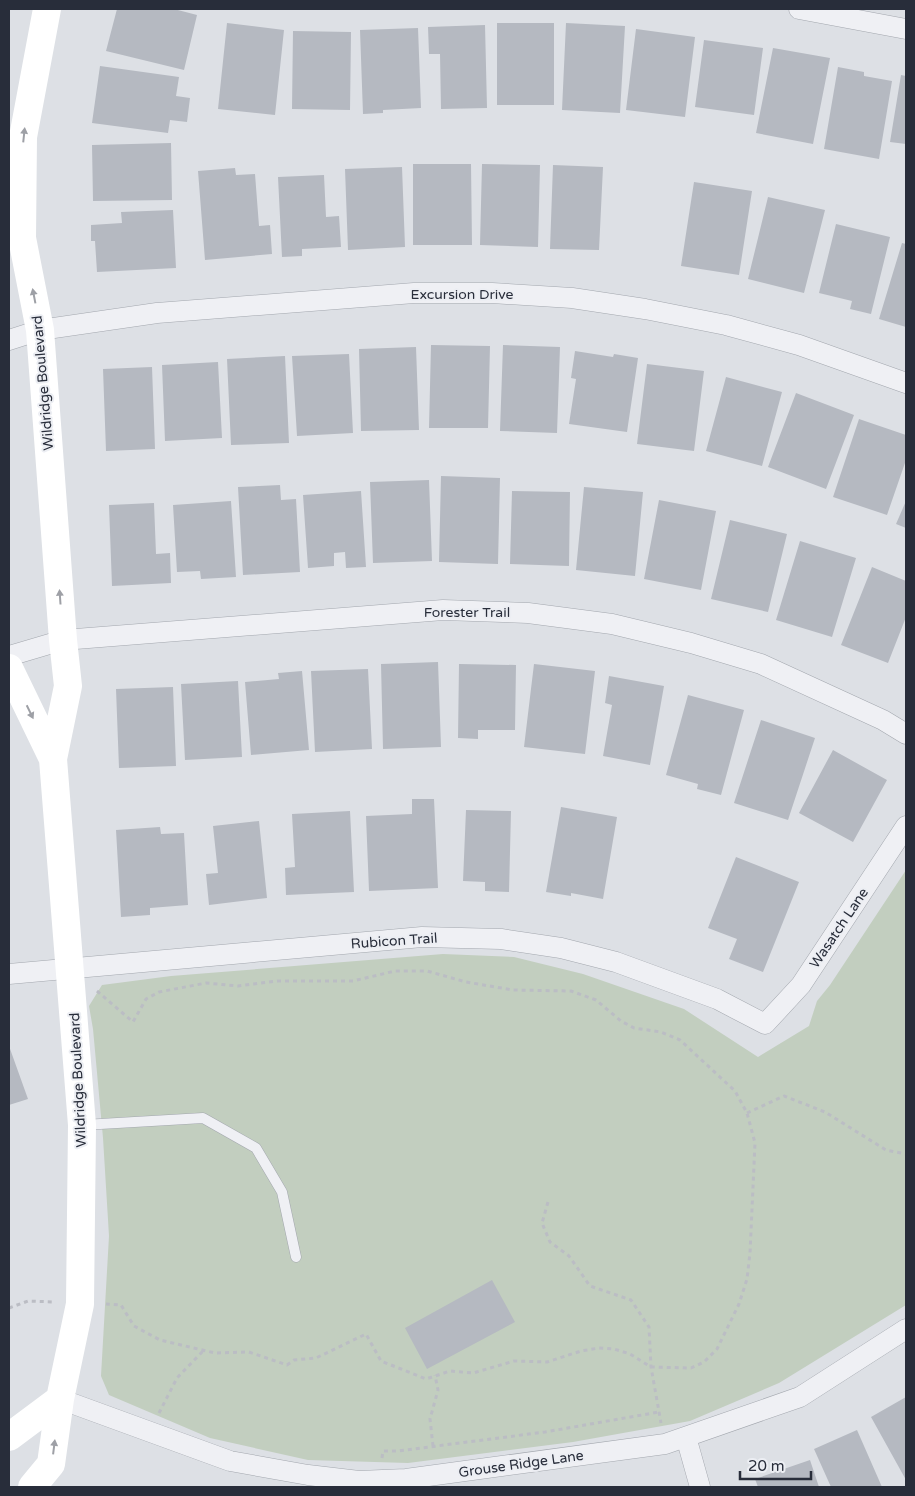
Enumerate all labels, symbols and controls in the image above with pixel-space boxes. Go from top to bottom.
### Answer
one-way arrow [20,126,28,142]
street label: Excursion Drive [410,286,514,303]
one-way arrow [29,288,37,304]
street label: Wildridge Boulevard [29,315,57,451]
one-way arrow [55,589,63,605]
street label: Forester Trail [424,604,510,621]
one-way arrow [26,705,34,719]
street label: Wasatch Lane [806,885,872,971]
street label: Rubicon Trail [350,929,438,953]
street label: Wildridge Boulevard [66,1012,90,1148]
one-way arrow [50,1438,58,1454]
street label: Grouse Ridge Lane [457,1447,585,1481]
scale bar [740,1448,811,1480]
text: 20 m [748,1457,785,1475]

